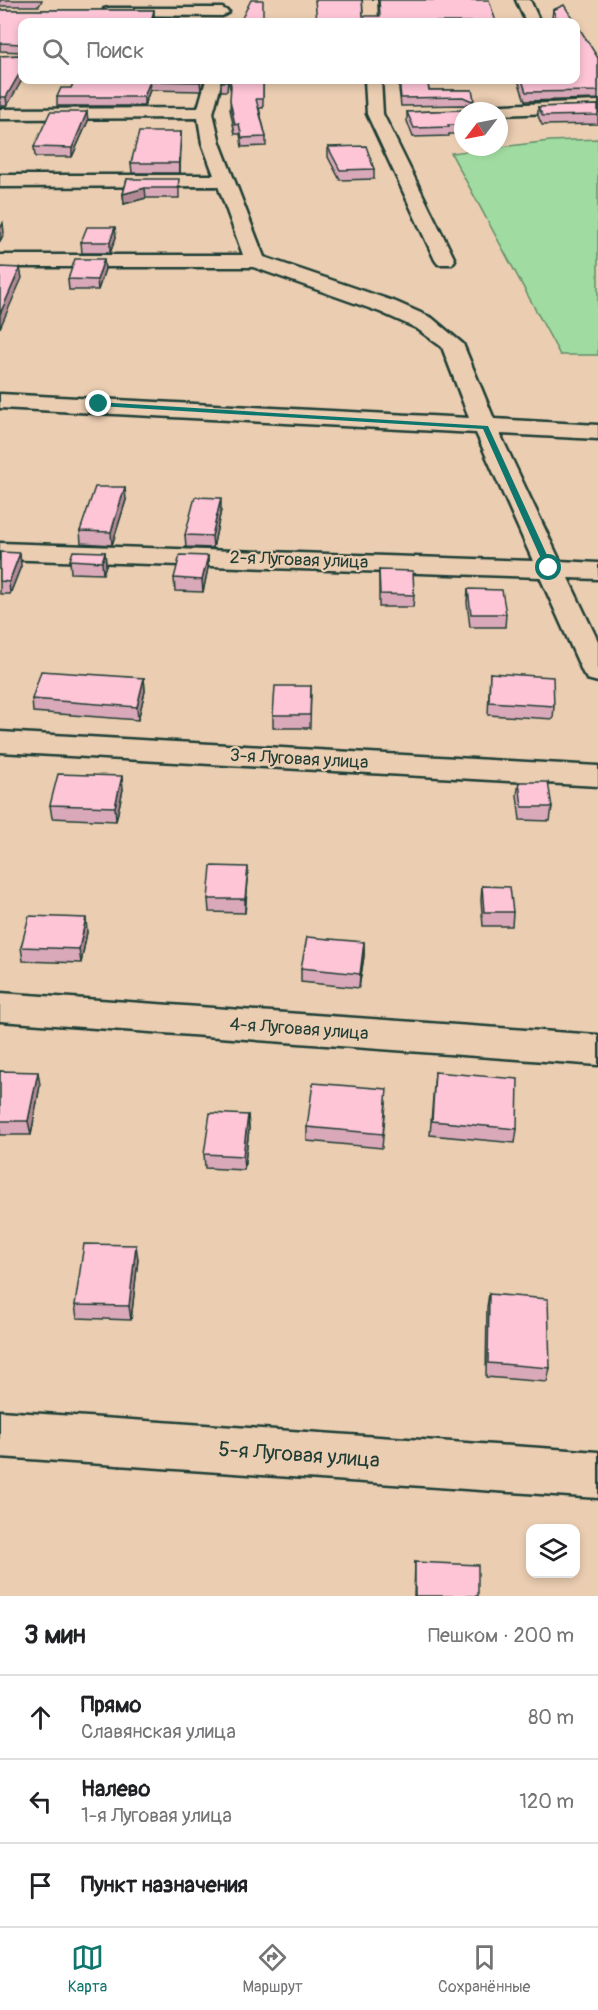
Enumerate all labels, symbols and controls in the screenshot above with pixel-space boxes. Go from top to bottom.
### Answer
search box [18,18,580,84]
icon: search [39,35,72,68]
text: Поиск [87,37,144,65]
north arrow [454,102,508,156]
route end [85,390,111,416]
street label: 2-я Луговая улица [229,546,369,574]
route start [535,554,561,580]
street label: 3-я Луговая улица [229,744,369,774]
street label: 4-я Луговая улица [229,1013,369,1045]
street label: 5-я Луговая улица [217,1436,381,1474]
map controls [526,1524,580,1578]
button: layers [526,1524,580,1578]
text: 3 мин [24,1619,86,1651]
text: Пешком · 200 m [428,1623,574,1648]
text: Прямо [81,1691,141,1719]
icon: ahead [24,1701,57,1734]
text: 80 m [528,1705,574,1730]
text: Славянская улица [81,1719,236,1744]
text: Налево [81,1775,150,1803]
icon: left [24,1785,57,1818]
text: 120 m [519,1789,574,1814]
text: 1-я Луговая улица [81,1803,232,1828]
icon: arrive [24,1869,57,1902]
text: Пункт назначения [81,1871,248,1899]
tab: Карта [68,1941,107,1997]
tab: Маршрут [243,1941,303,1997]
tab: Сохранённые [438,1941,530,1997]

